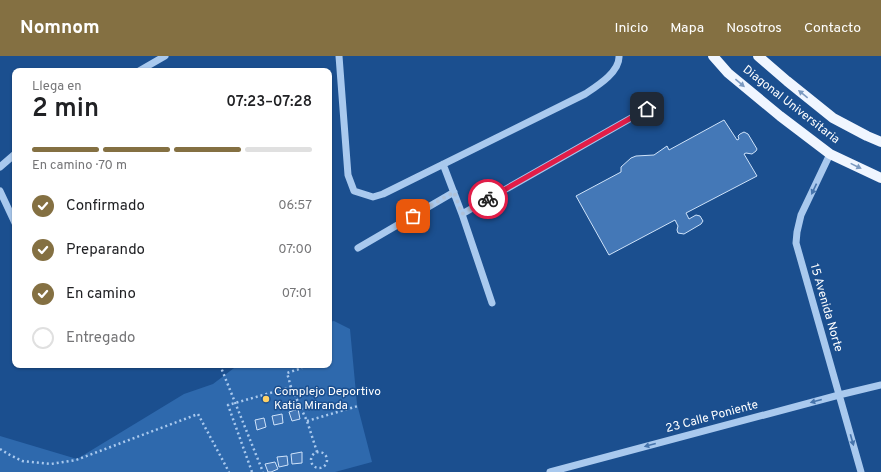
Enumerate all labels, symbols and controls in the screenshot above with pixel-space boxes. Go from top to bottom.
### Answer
text: Nomnom [20,16,100,40]
text: Inicio [615,20,648,37]
text: Mapa [670,20,704,37]
text: Nosotros [726,20,782,37]
text: Contacto [804,20,861,37]
street label: Diagonal Universitaria [739,62,843,148]
text: Llega en [32,79,82,95]
one-way arrow [735,79,746,88]
one-way arrow [798,89,808,98]
pin [630,92,664,126]
text: 2 min [32,93,99,126]
text: 07:23–07:28 [226,93,312,112]
icon: home [636,98,658,120]
text: En camino · 70 m [32,158,127,174]
one-way arrow [850,163,861,169]
courier [468,179,508,219]
one-way arrow [811,183,817,195]
icon: bike [477,188,499,210]
icon: check [32,195,54,217]
text: Confirmado [66,197,145,216]
text: 06:57 [278,198,312,214]
pin [396,199,430,233]
icon: bag [402,205,424,227]
icon: check [32,239,54,261]
text: Preparando [66,241,145,260]
text: 07:00 [278,242,312,258]
street label: 15 Avenida Norte [806,262,846,354]
icon: check [32,283,54,305]
text: En camino [66,285,136,304]
text: 07:01 [282,286,312,302]
text: Entregado [66,329,135,348]
place label: Complejo Deportivo Katia Miranda [274,384,381,414]
marker: Complejo Deportivo Katia Miranda [261,394,271,404]
street label: 23 Calle Poniente [664,397,760,437]
one-way arrow [810,398,822,404]
one-way arrow [849,434,855,446]
one-way arrow [643,442,655,448]

